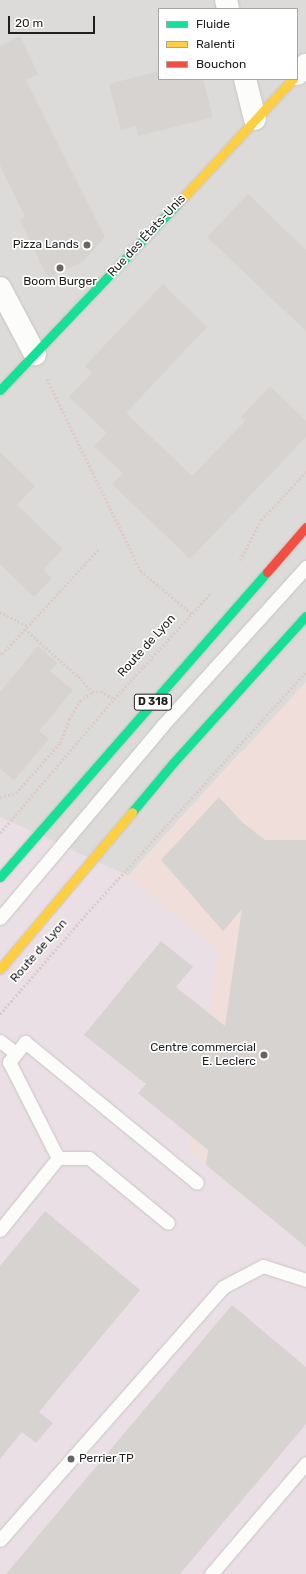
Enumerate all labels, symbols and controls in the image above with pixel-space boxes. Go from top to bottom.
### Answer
scale bar [10,8,97,34]
legend [158,8,298,80]
text: 20 m [15,16,43,30]
text: Fluide [196,17,230,31]
text: Ralenti [196,37,235,51]
text: Bouchon [196,57,246,71]
street label: Rue des États-Unis [105,192,189,280]
place label: Pizza Lands [13,238,79,252]
marker: Pizza Lands [82,240,92,250]
marker: Boom Burger [55,263,65,273]
place label: Boom Burger [23,275,97,289]
street label: Route de Lyon [115,612,179,680]
road number: D 318 [133,693,173,711]
street label: Route de Lyon [8,916,70,986]
place label: Centre commercial E. Leclerc [150,1041,256,1069]
marker: Centre commercial E. Leclerc [259,1050,269,1060]
place label: Perrier TP [79,1452,134,1466]
marker: Perrier TP [66,1454,76,1464]

